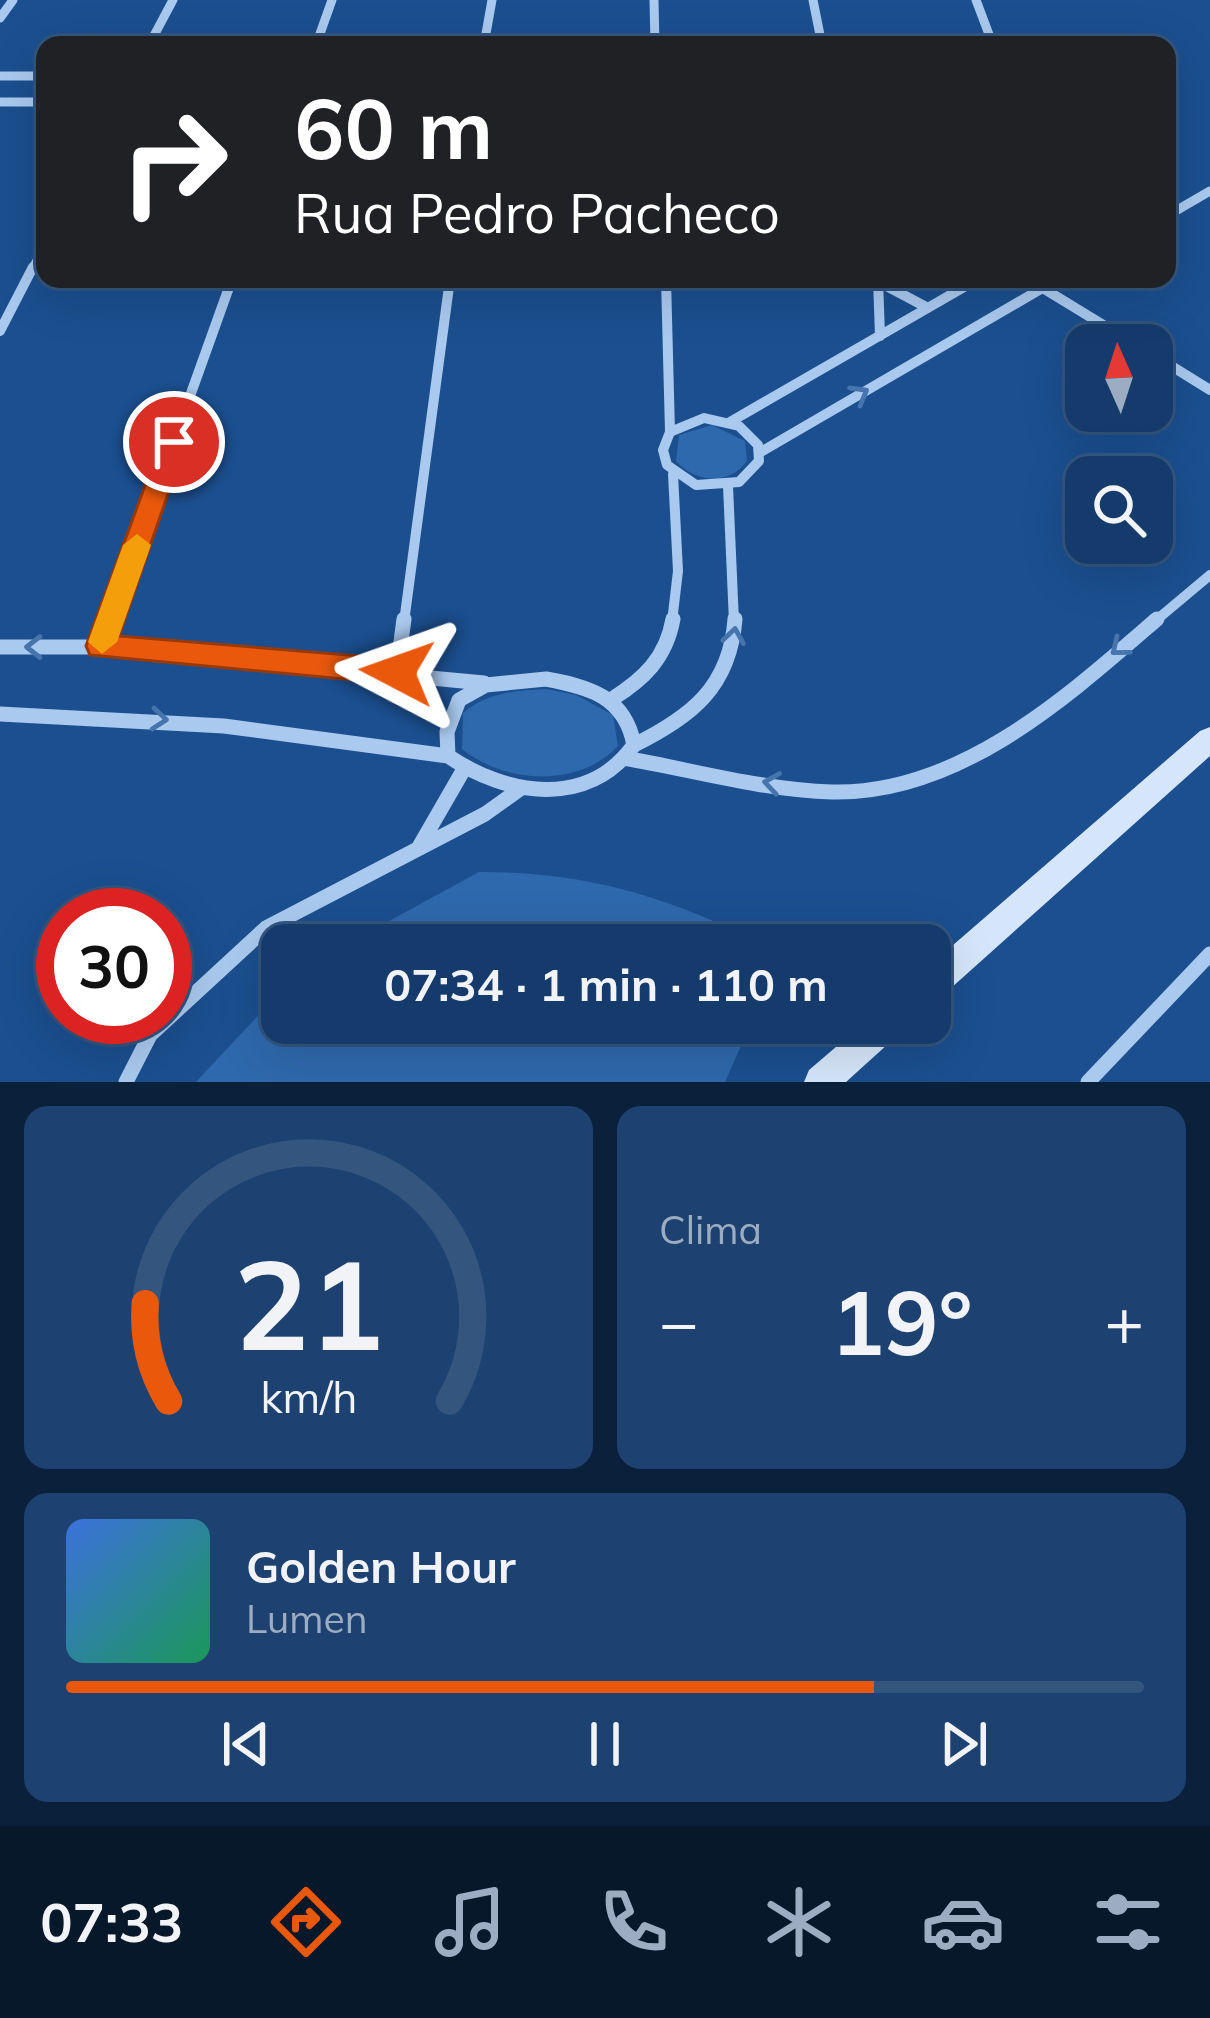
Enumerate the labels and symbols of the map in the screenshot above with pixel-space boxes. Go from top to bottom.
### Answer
north arrow [1065,324,1173,432]
one-way arrow [847,385,869,408]
pin [123,391,225,493]
position arrow [334,609,460,735]
one-way arrow [720,626,746,645]
one-way arrow [24,634,42,660]
one-way arrow [1111,634,1133,655]
one-way arrow [150,706,169,731]
one-way arrow [763,771,782,797]
speed limit sign: 30 [36,888,192,1044]

